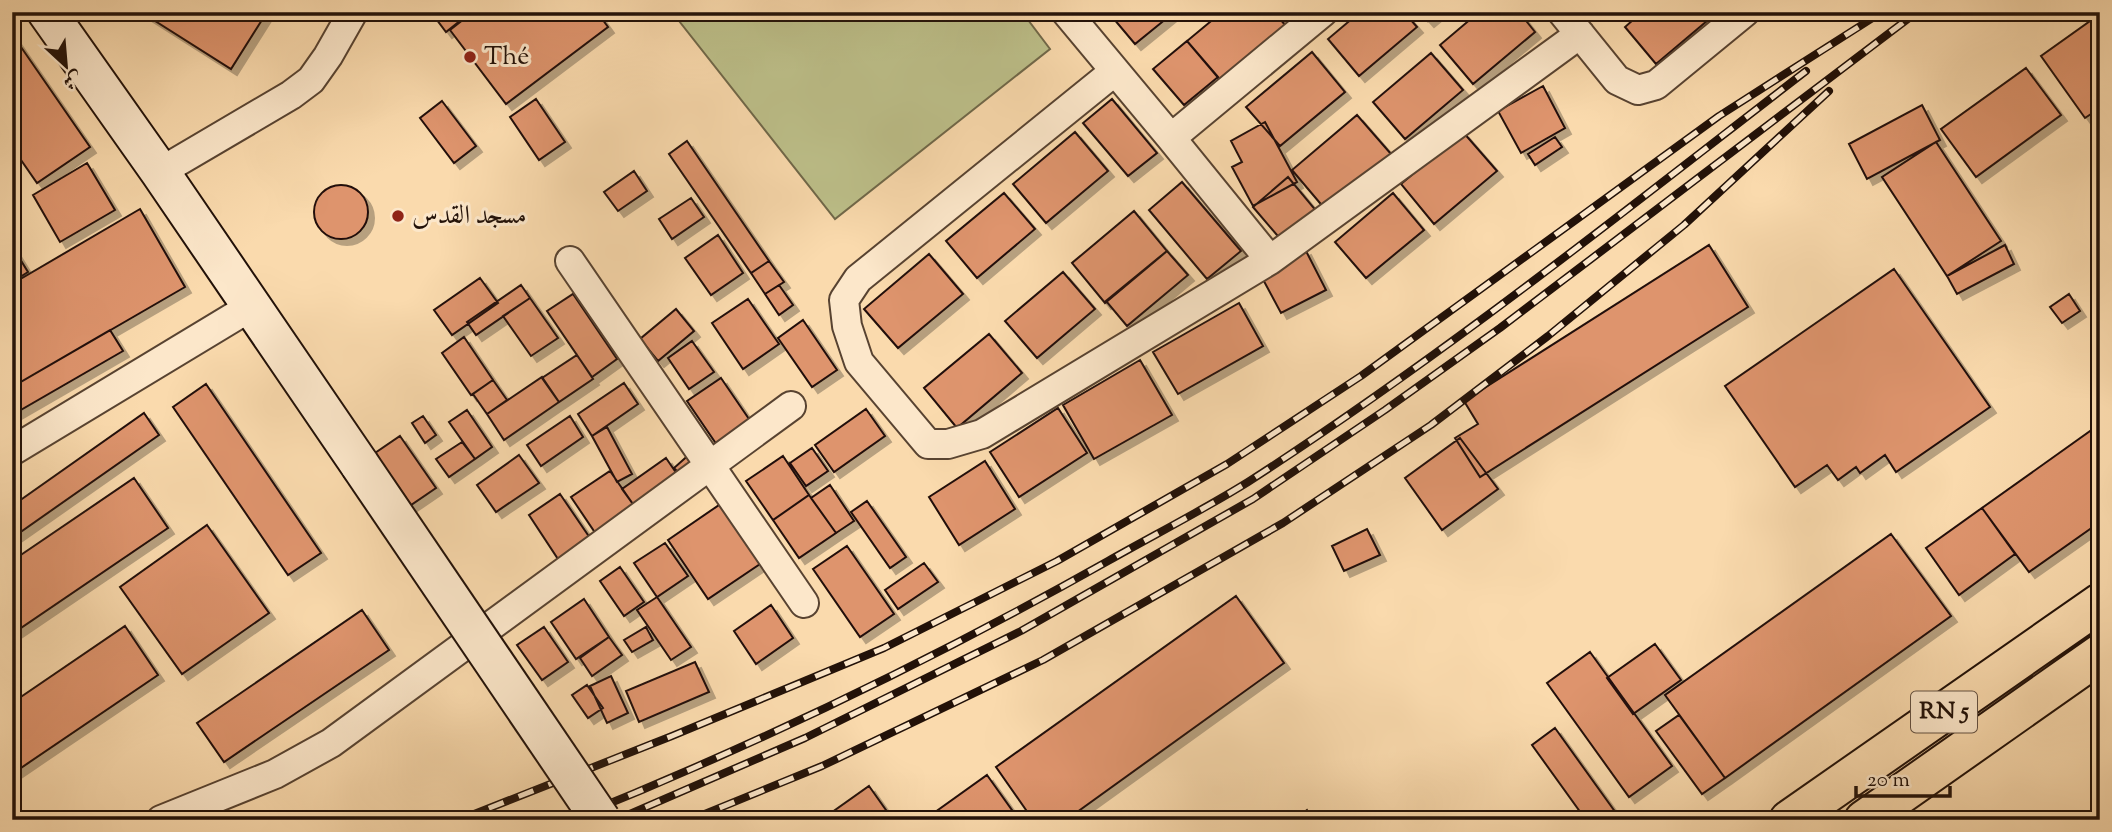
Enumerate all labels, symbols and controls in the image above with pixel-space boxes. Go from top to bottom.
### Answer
north arrow [32,32,102,102]
place label: Thé [484,39,529,76]
marker: Thé [462,49,478,65]
text: ش [58,63,87,95]
place label: مسجد القدس [412,198,527,235]
marker: مسجد القدس [390,208,406,224]
road number: RN 5 [1911,692,1977,732]
scale bar [1856,755,1951,799]
text: 20 m [1867,766,1910,796]

